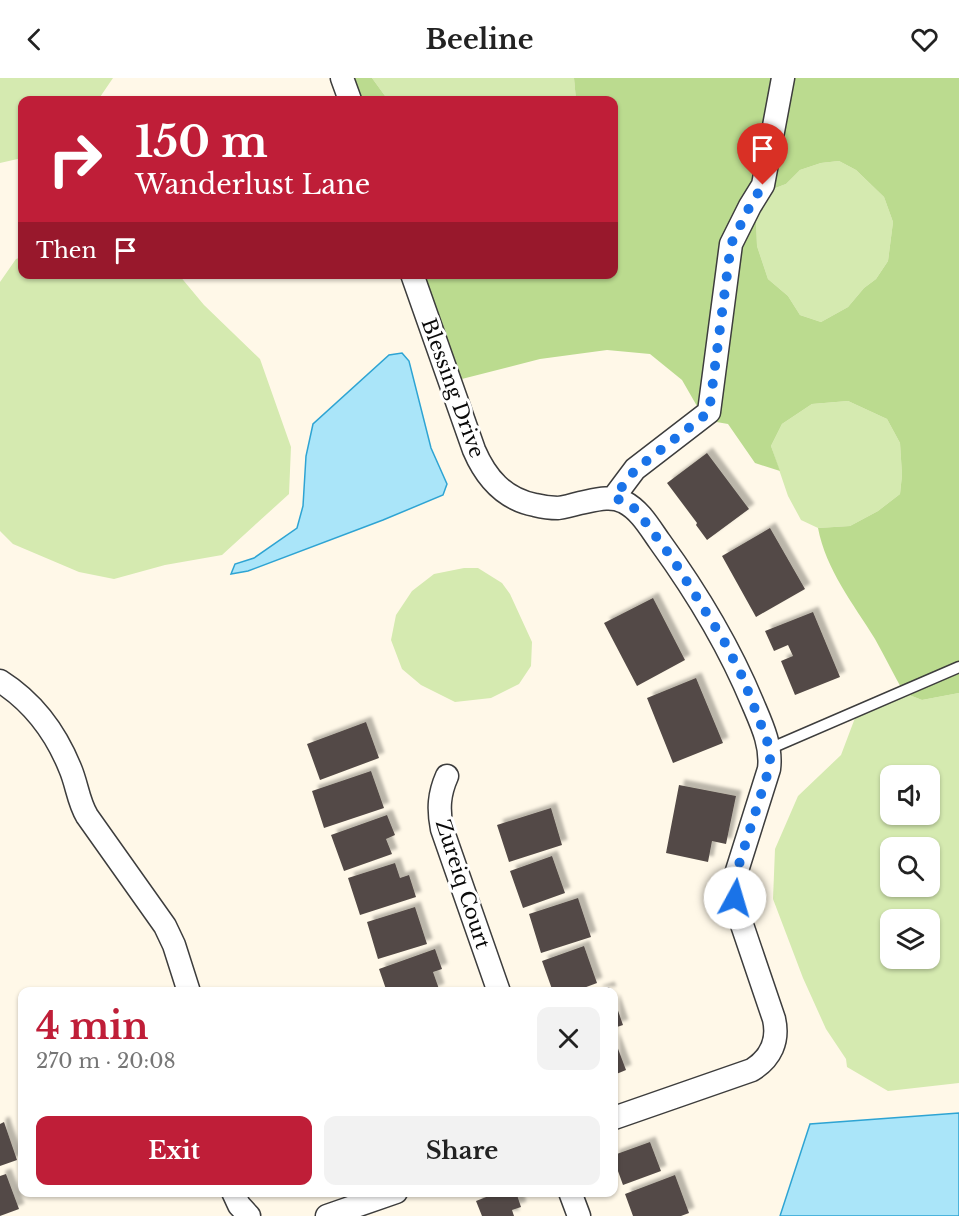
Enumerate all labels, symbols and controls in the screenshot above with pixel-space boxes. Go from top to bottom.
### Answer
icon: back [18,23,51,56]
text: Beeline [426,23,533,56]
icon: heart [908,23,941,56]
text: 150 m [135,116,268,168]
icon: right [36,120,114,198]
pin [737,123,788,185]
icon: arrive [746,132,779,165]
text: Wanderlust Lane [135,168,370,201]
icon: arrive [109,234,142,267]
text: Then [36,237,97,264]
street label: Blessing Drive [417,315,489,461]
map controls [880,765,940,969]
button: sound [880,765,940,825]
street label: Zureiq Court [431,816,495,952]
button: search [880,837,940,897]
position arrow [703,866,767,930]
button: layers [880,909,940,969]
text: 4 min [36,1004,148,1049]
button: close [537,1007,600,1070]
text: 270 m · 20:08 [36,1049,176,1073]
button: Exit [36,1116,312,1185]
button: Share [324,1116,600,1185]

